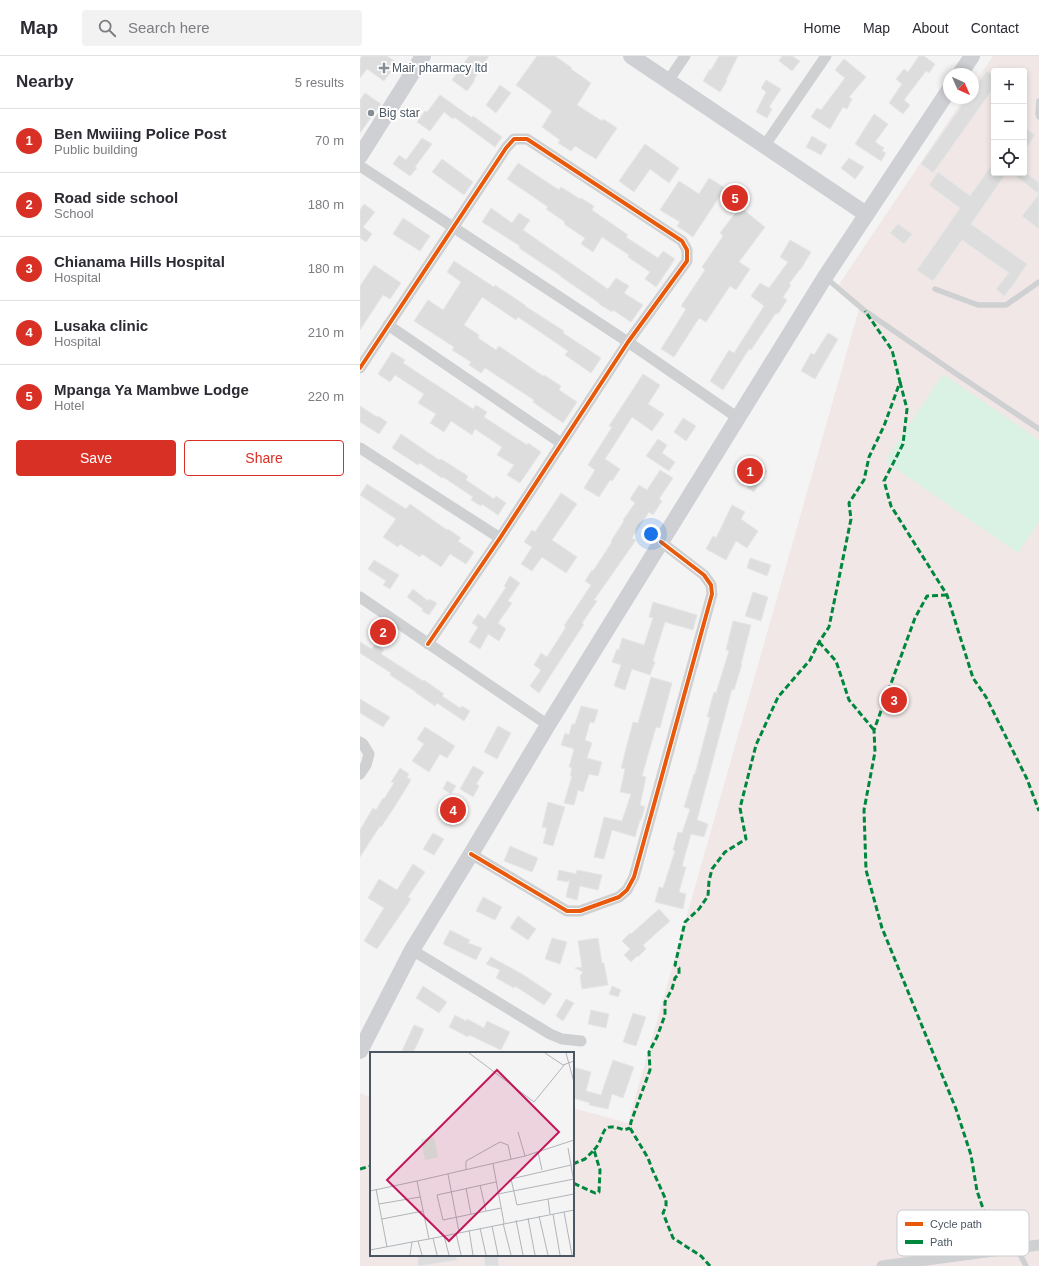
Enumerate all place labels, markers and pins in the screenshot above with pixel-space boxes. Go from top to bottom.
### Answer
place label: Mair pharmacy ltd [392,61,487,75]
marker: Mair pharmacy ltd [379,63,389,73]
place label: Big star [379,106,420,120]
marker: Big star [366,108,376,118]
pin: 5 [722,183,748,213]
pin: 1 [737,456,763,486]
pin: 2 [370,617,396,647]
pin: 3 [881,685,907,715]
pin: 4 [440,795,466,825]

